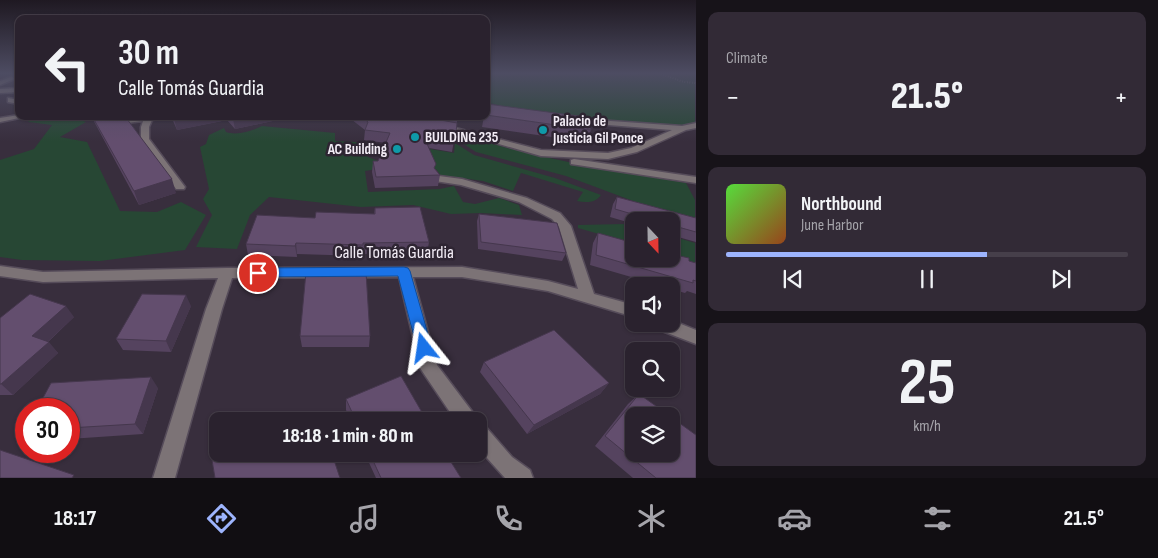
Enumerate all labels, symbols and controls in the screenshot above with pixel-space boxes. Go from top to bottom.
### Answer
text: 30 m [118,32,179,75]
icon: left [35,35,100,100]
text: Climate [726,49,768,68]
text: 21.5° [891,74,963,119]
text: Calle Tomás Guardia [118,75,264,102]
text: − [726,81,740,114]
text: + [1114,81,1128,114]
place label: Palacio de Justicia Gil Ponce [552,112,644,148]
marker: Palacio de Justicia Gil Ponce [537,124,549,136]
place label: BUILDING 235 [425,128,499,147]
marker: BUILDING 235 [409,131,421,143]
place label: AC Building [327,140,388,159]
marker: AC Building [391,143,403,155]
text: Northbound [801,193,882,216]
north arrow [625,212,680,268]
map controls [625,212,680,462]
text: June Harbor [801,216,864,235]
street label: Calle Tomás Guardia [334,242,454,263]
pin [237,252,279,294]
icon: arrive [244,259,272,287]
icon: previous [779,265,807,293]
icon: pause [913,265,941,293]
icon: next [1047,265,1075,293]
button: sound [625,277,680,332]
position arrow [397,321,449,373]
button: search [625,342,680,397]
text: 25 [898,345,956,423]
speed limit sign: 30 [15,398,80,463]
button: layers [625,407,680,462]
text: km/h [913,417,941,436]
text: 18:18 · 1 min · 80 m [283,425,413,448]
icon: directions [204,501,239,536]
icon: music [347,501,382,536]
icon: phone [491,501,526,536]
icon: climate [634,501,669,536]
icon: car [777,501,812,536]
icon: filters [920,501,955,536]
text: 18:17 [54,505,96,532]
text: 21.5° [1064,505,1104,532]

